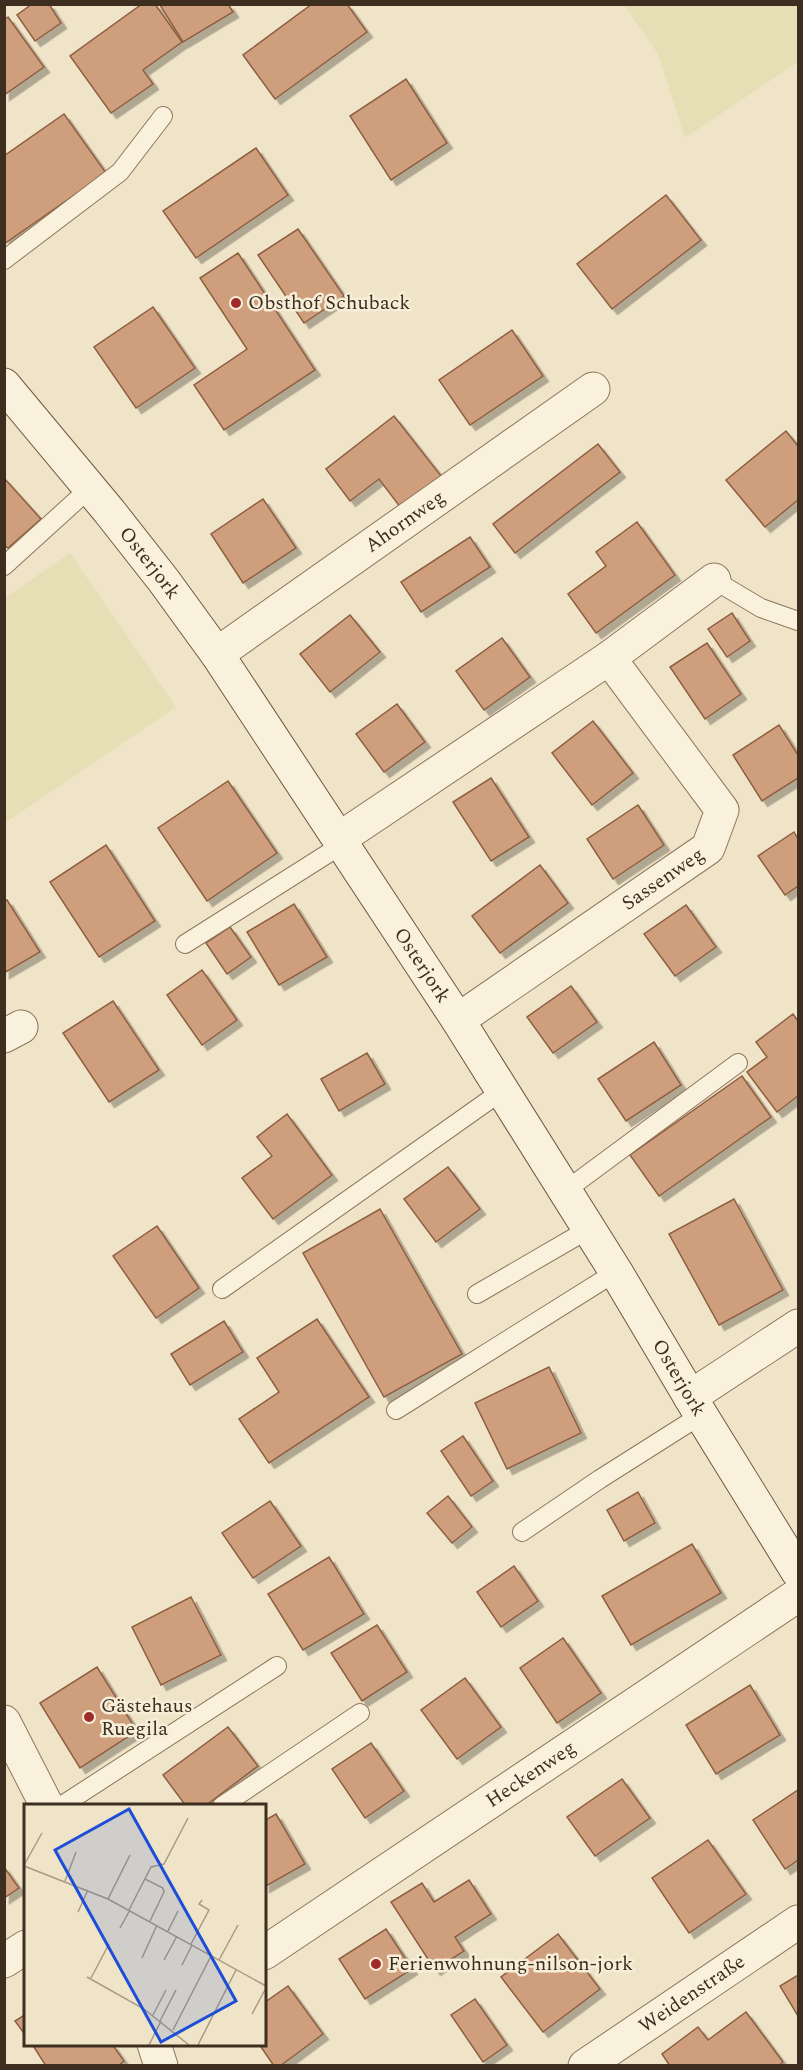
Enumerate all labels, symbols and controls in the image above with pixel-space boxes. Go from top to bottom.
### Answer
place label: Obsthof Schuback [248,288,410,318]
marker: Obsthof Schuback [229,296,243,310]
street label: Ahornweg [359,483,451,560]
street label: Osterjork [112,520,188,606]
street label: Sassenweg [616,840,711,918]
street label: Osterjork [386,921,458,1009]
street label: Osterjork [644,1333,714,1422]
place label: Gästehaus Ruegila [101,1691,193,1744]
marker: Gästehaus Ruegila [82,1710,96,1724]
street label: Heckenweg [479,1733,582,1815]
inset map [24,1804,266,2046]
street label: Weidenstraße [632,1947,751,2041]
place label: Ferienwohnung-nilson-jork [388,1949,633,1979]
marker: Ferienwohnung-nilson-jork [369,1957,383,1971]

